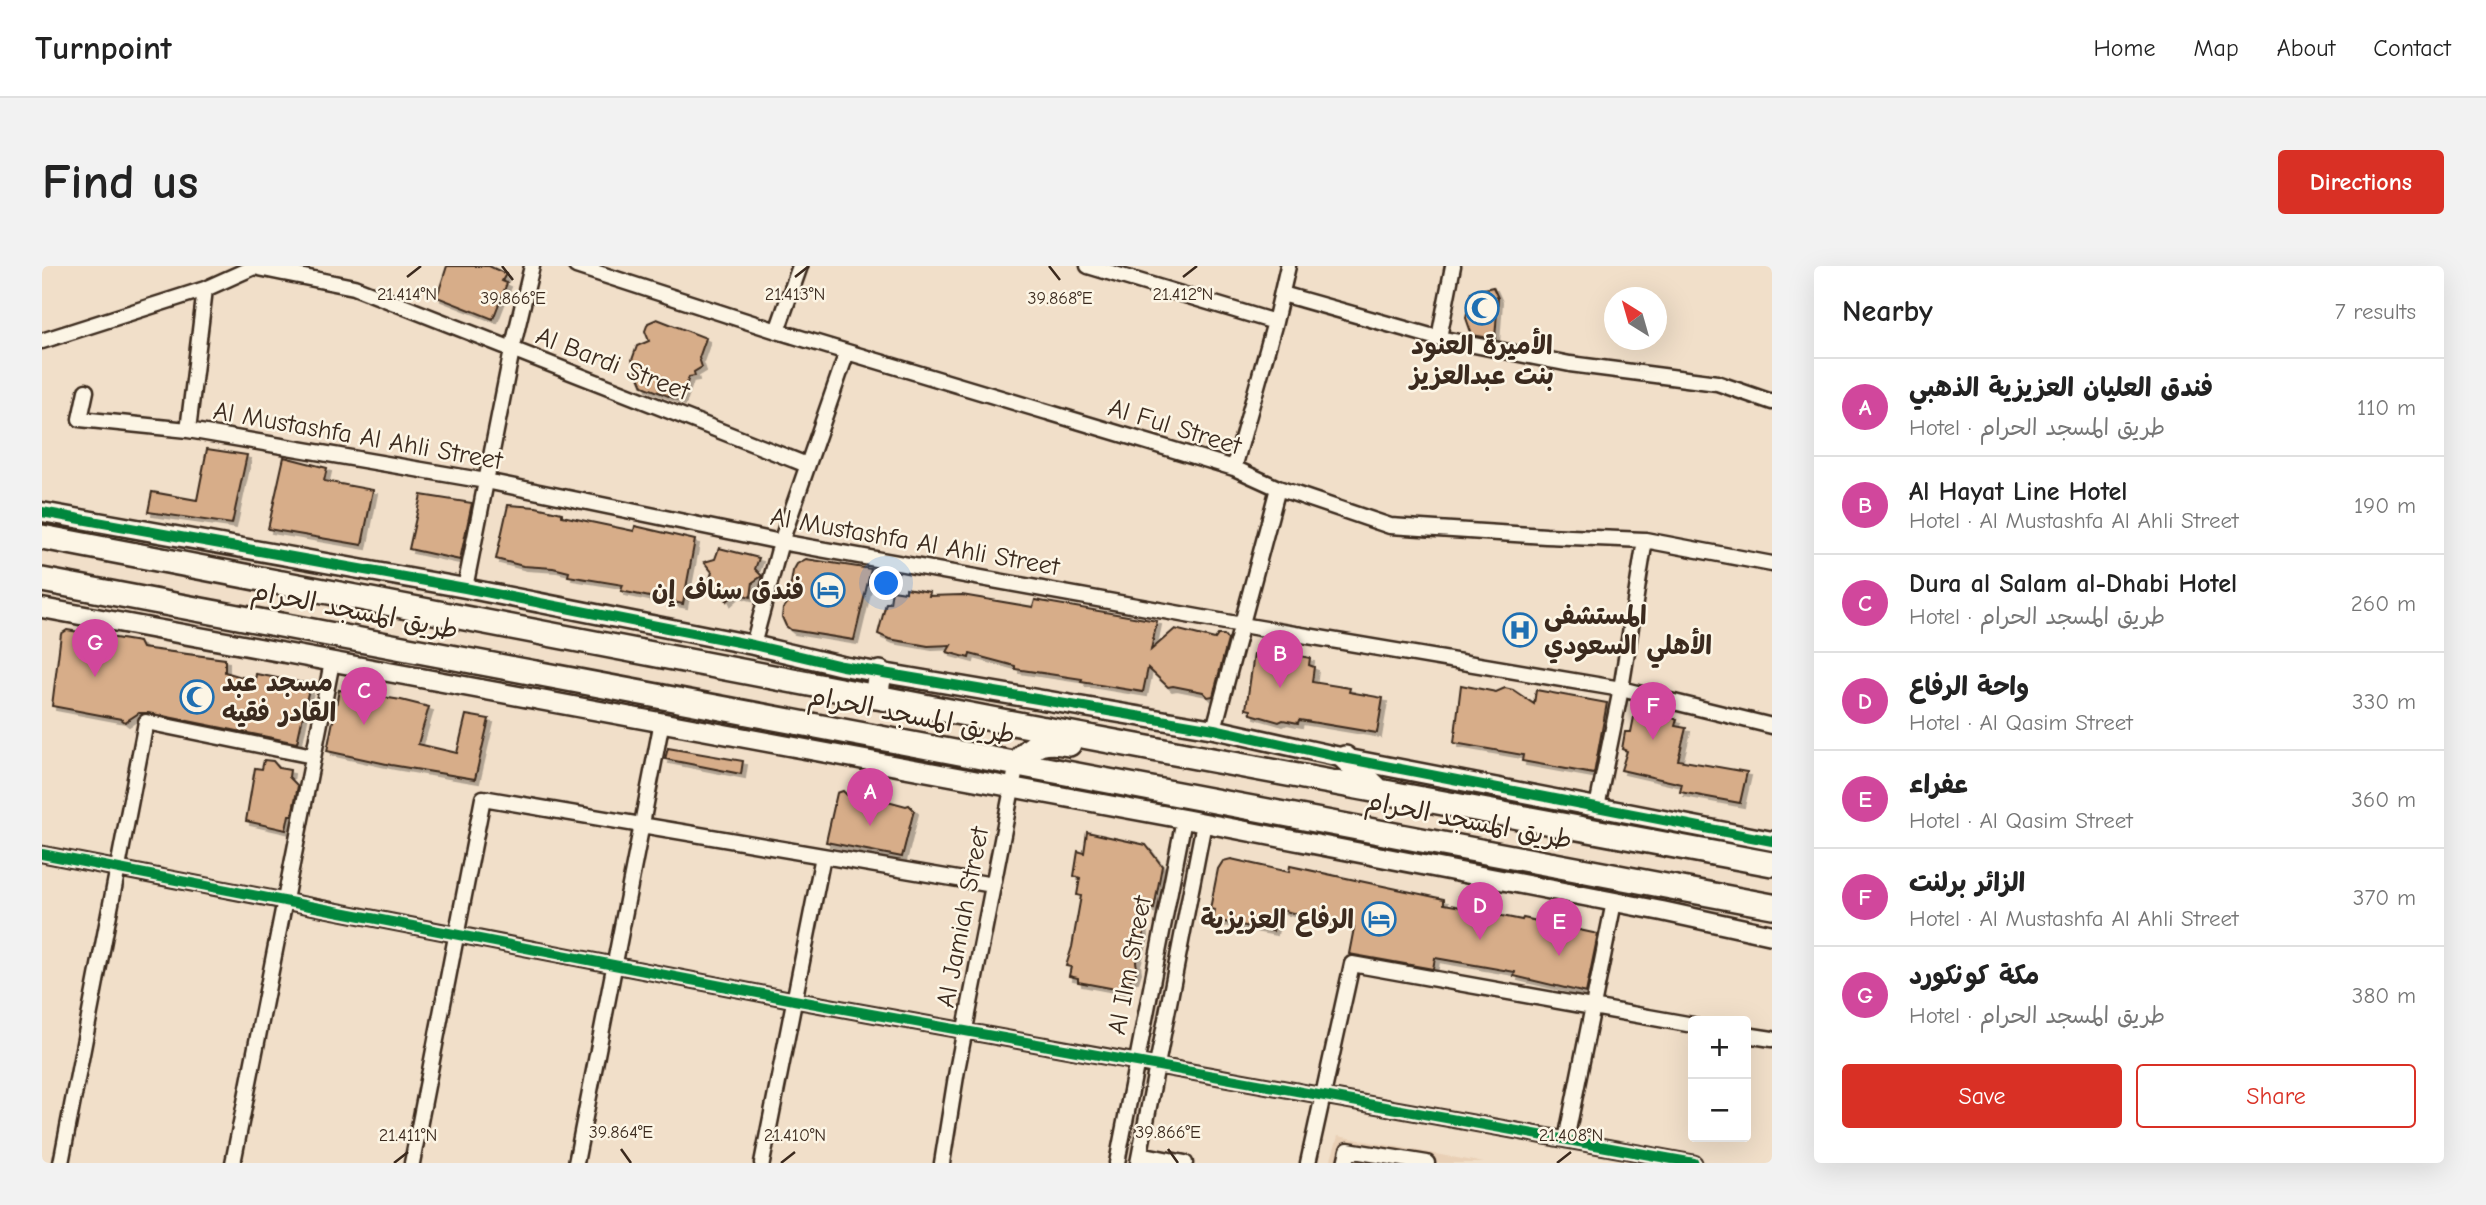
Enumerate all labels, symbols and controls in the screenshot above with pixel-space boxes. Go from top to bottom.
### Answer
text: Turnpoint [35,29,172,67]
text: Home [2094,34,2155,62]
text: Map [2193,34,2239,62]
text: About [2277,34,2335,62]
text: Contact [2373,34,2451,62]
button: Directions [2278,150,2444,214]
text: Find us [42,154,198,210]
text: 21.414°N [377,284,437,305]
text: 21.413°N [765,284,825,305]
text: 21.412°N [1153,284,1213,305]
north arrow [1604,287,1667,350]
text: 39.866°E [480,288,546,309]
text: 39.868°E [1027,288,1093,309]
mosque icon: الأميرة العنود بنت عبدالعزيز [1463,289,1501,327]
text: Nearby [1842,294,1933,329]
text: 7 results [2335,298,2416,325]
street label: Al Bardi Street [532,321,695,408]
place label: الأميرة العنود بنت عبدالعزيز [1407,327,1554,391]
text: فندق العليان العزيزية الذهبي [1909,373,2213,403]
street label: Al Ful Street [1105,393,1246,462]
text: A [1859,394,1871,421]
text: 110 m [2357,394,2416,421]
street label: Al Mustashfa Al Ahli Street [211,396,506,476]
text: Hotel · طريق المسجد الحرام [1909,414,2165,441]
text: Al Hayat Line Hotel [1909,477,2127,507]
text: B [1858,492,1872,519]
text: 190 m [2354,492,2416,519]
street label: Al Mustashfa Al Ahli Street [768,502,1063,582]
text: Hotel · Al Mustashfa Al Ahli Street [1909,507,2239,534]
your location [869,566,903,600]
text: Dura al Salam al-Dhabi Hotel [1909,569,2237,599]
hotel icon: فندق سناف إن [809,571,847,609]
street label: طريق المسجد الحرام [248,576,461,650]
place label: فندق سناف إن [652,576,804,608]
text: C [1858,590,1872,617]
text: 260 m [2351,590,2416,617]
place label: المستشفى الأهلي السعودي [1544,601,1712,669]
text: Hotel · طريق المسجد الحرام [1909,603,2165,630]
hospital icon: المستشفى الأهلي السعودي [1501,611,1539,649]
pin: G [72,619,118,677]
pin: B [1257,630,1303,688]
pin: C [341,667,387,725]
place label: مسجد عبد القادر فقيه [222,668,336,728]
text: واحة الرفاع [1909,672,2029,702]
mosque icon: مسجد عبد القادر فقيه [178,678,216,716]
street label: طريق المسجد الحرام [805,681,1018,755]
pin: F [1630,682,1676,740]
text: D [1858,688,1872,715]
text: 330 m [2352,688,2416,715]
text: Hotel · Al Qasim Street [1909,709,2133,736]
pin: A [847,768,893,826]
text: عفراء [1909,770,1968,800]
street label: طريق المسجد الحرام [1362,786,1575,860]
text: E [1858,786,1872,813]
text: 360 m [2351,786,2416,813]
text: Hotel · Al Qasim Street [1909,807,2133,834]
street label: Al Jamiah Street [931,823,995,1010]
text: الزائر برلنت [1909,868,2025,898]
pin: D [1457,882,1503,940]
text: F [1858,884,1872,911]
text: 370 m [2353,884,2416,911]
street label: Al Ilm Street [1102,892,1158,1037]
pin: E [1536,898,1582,956]
hotel icon: الرفاع العزيزية [1360,900,1398,938]
place label: الرفاع العزيزية [1201,905,1354,937]
text: Hotel · Al Mustashfa Al Ahli Street [1909,905,2239,932]
text: مكة كونكورد [1909,961,2039,991]
text: G [1857,982,1873,1009]
text: 380 m [2352,982,2416,1009]
text: Hotel · طريق المسجد الحرام [1909,1002,2165,1029]
map controls [1688,1016,1751,1142]
button: + [1688,1016,1751,1079]
button: Save [1842,1064,2122,1128]
button: Share [2136,1064,2416,1128]
button: − [1688,1079,1751,1142]
text: 39.864°E [589,1122,653,1143]
text: 39.866°E [1135,1122,1201,1143]
text: 21.411°N [379,1125,437,1146]
text: 21.410°N [764,1125,826,1146]
text: 21.408°N [1539,1125,1603,1146]

